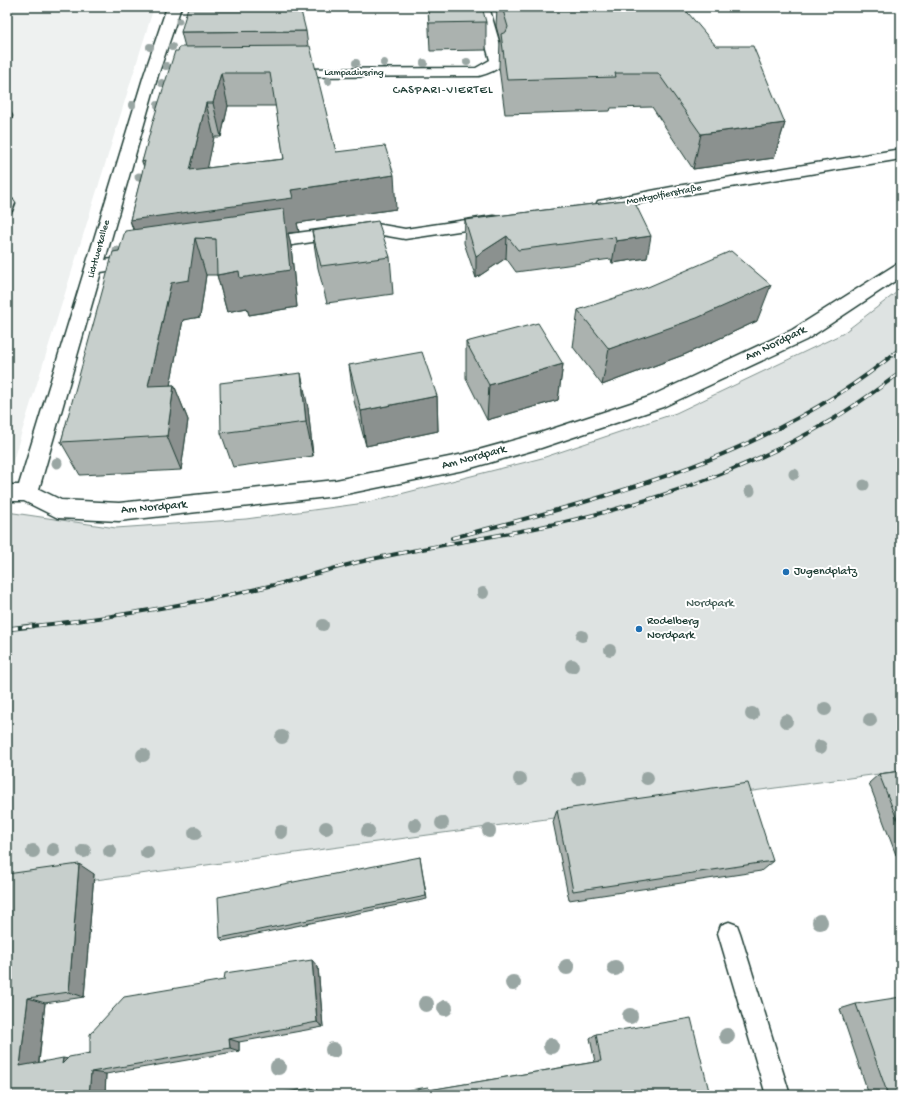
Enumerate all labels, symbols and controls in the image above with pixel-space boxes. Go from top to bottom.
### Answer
street label: Lampadiusring [324,67,384,79]
district label: CASPARI-VIERTEL [393,84,493,98]
street label: Montgolfierstraße [626,182,703,208]
street label: Lichtwerkallee [85,218,113,279]
street label: Am Nordpark [743,323,810,365]
street label: Am Nordpark [440,442,509,473]
street label: Am Nordpark [121,498,189,518]
place label: Jugendplatz [794,565,858,579]
marker: Jugendplatz [781,567,791,577]
park label: Nordpark [686,597,735,611]
place label: Rodelberg Nordpark [647,615,699,643]
marker: Rodelberg Nordpark [634,624,644,634]

